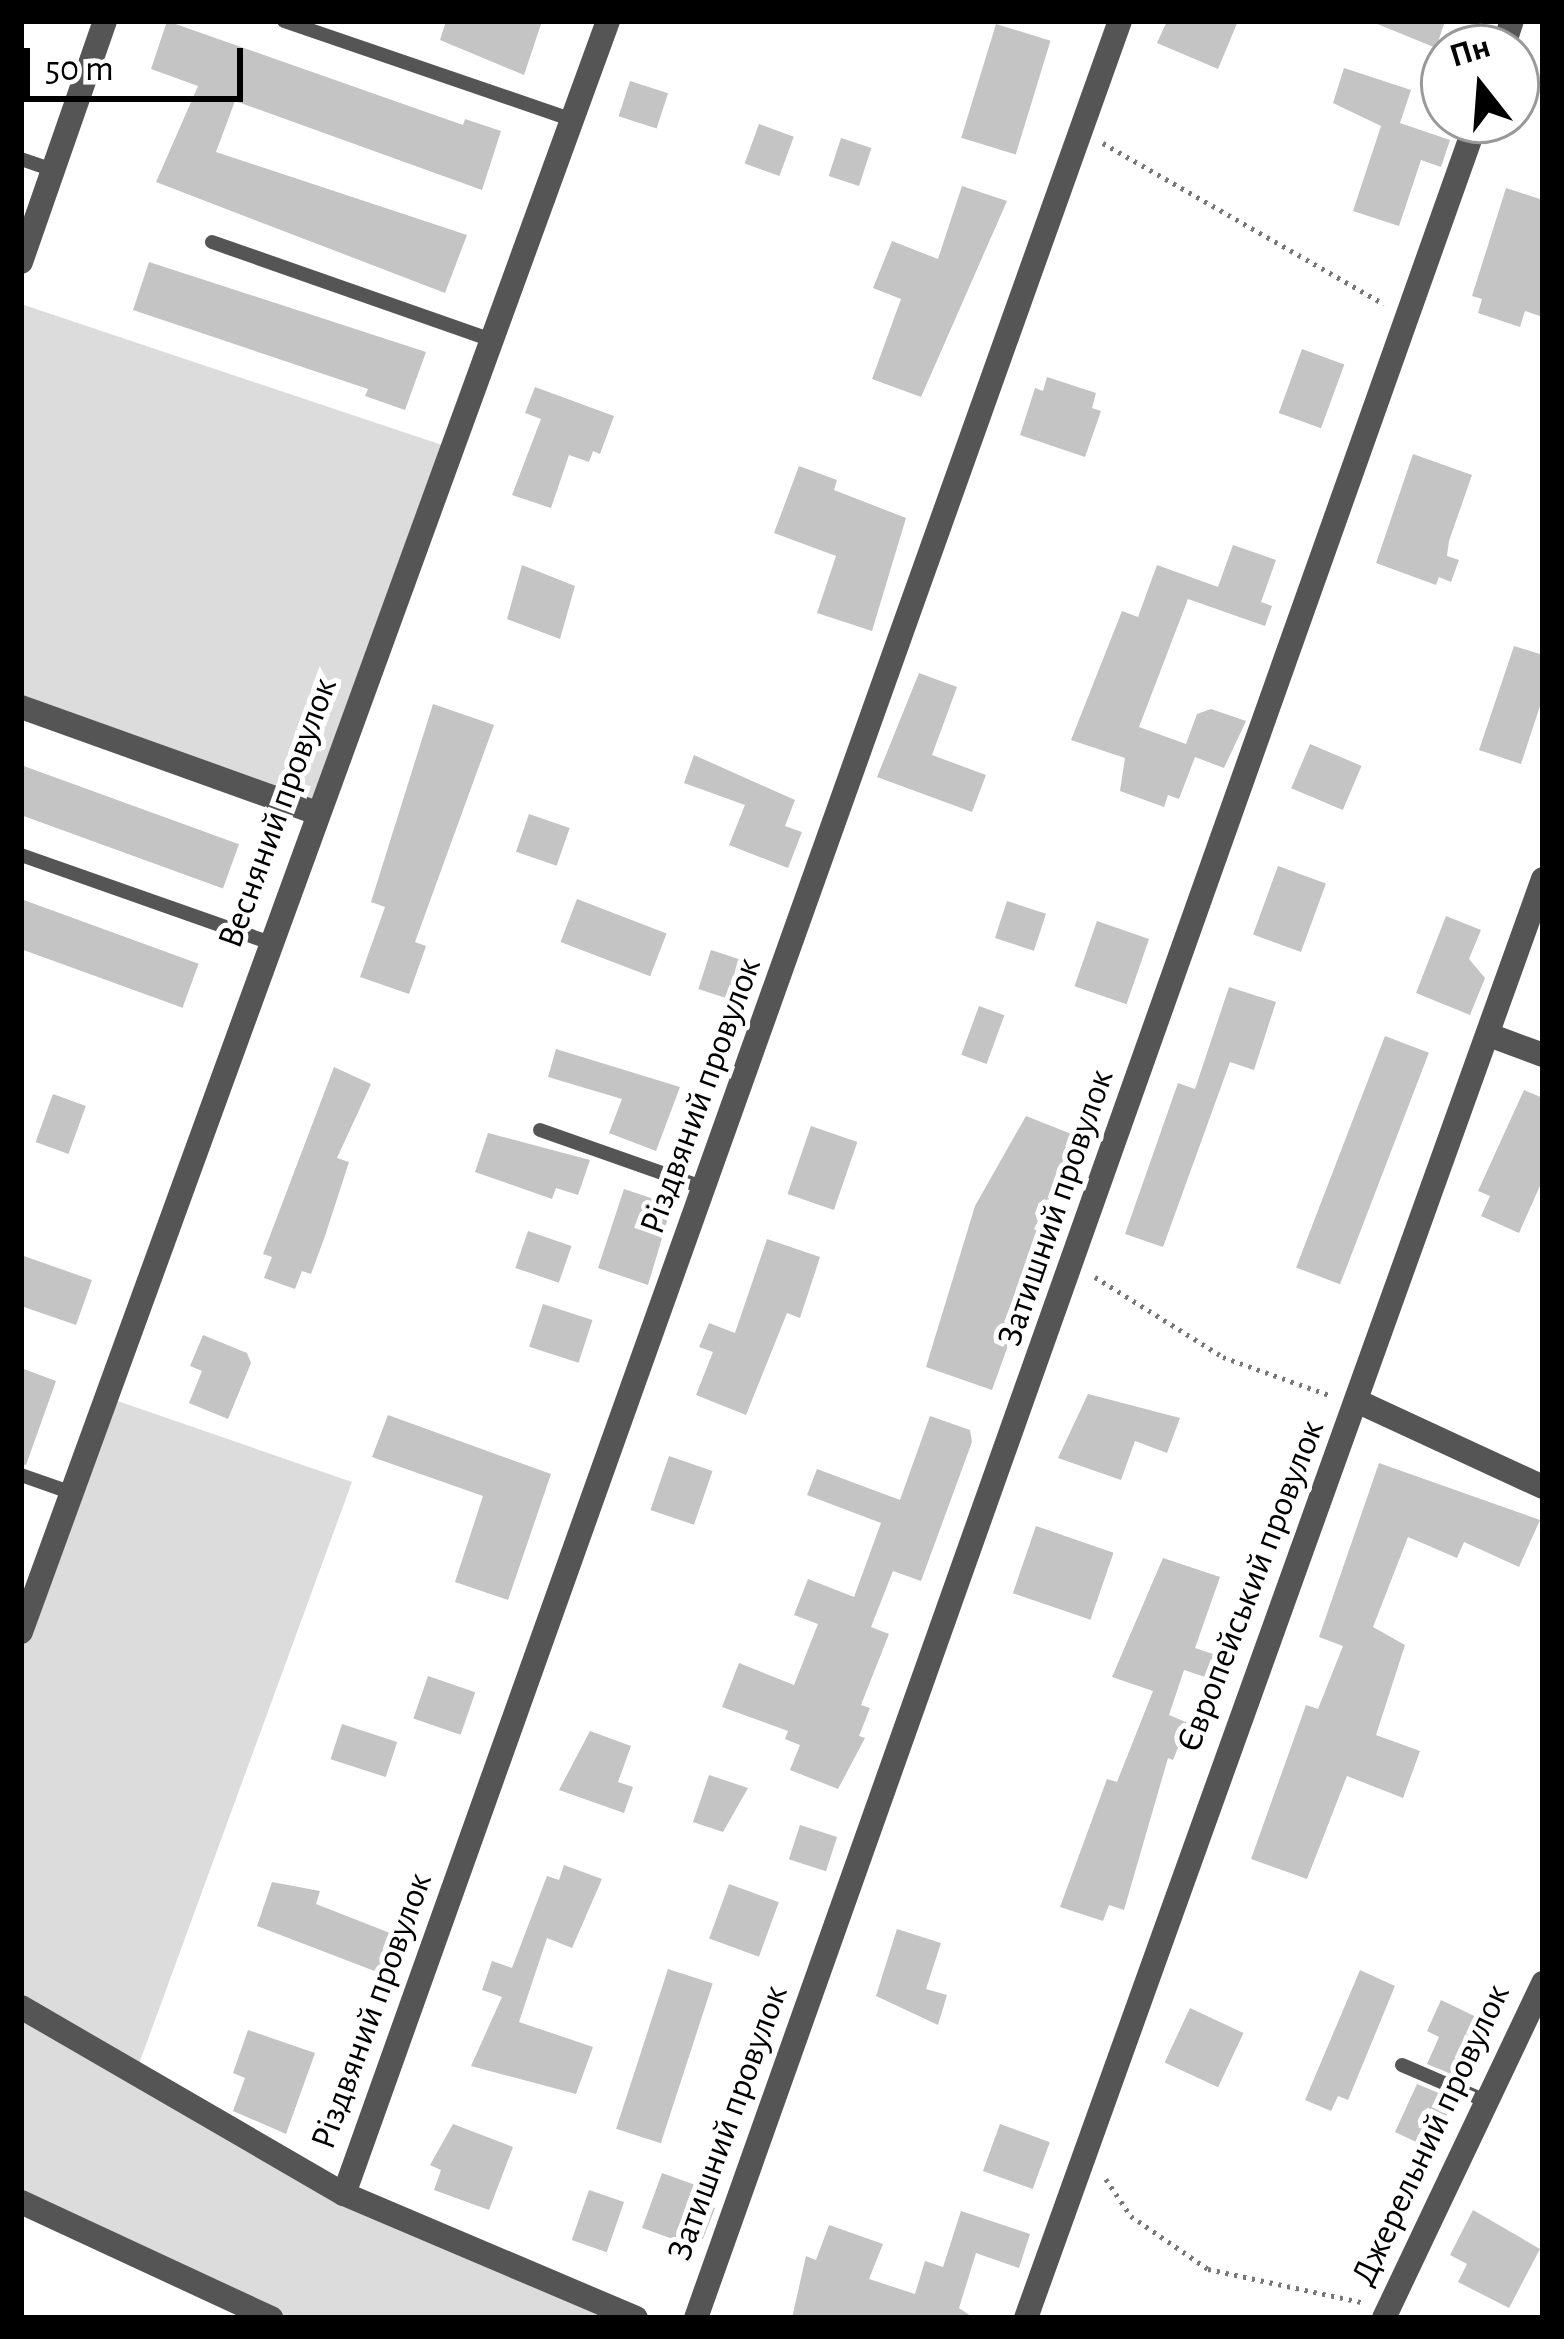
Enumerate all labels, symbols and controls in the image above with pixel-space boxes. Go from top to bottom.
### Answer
scale bar [30,24,249,98]
north arrow [1420,24,1540,144]
text: Пн [1446,30,1494,74]
text: 50 m [45,51,114,87]
street label: Весняний провулок [209,672,347,954]
street label: Різдвяний провулок [631,952,771,1240]
street label: Затишний провулок [988,1064,1124,1352]
street label: Європейський провулок [1168,1414,1334,1758]
street label: Різдвяний провулок [302,1867,442,2155]
street label: Джерельний провулок [1342,1978,1520,2292]
street label: Затишний провулок [658,1979,798,2267]

